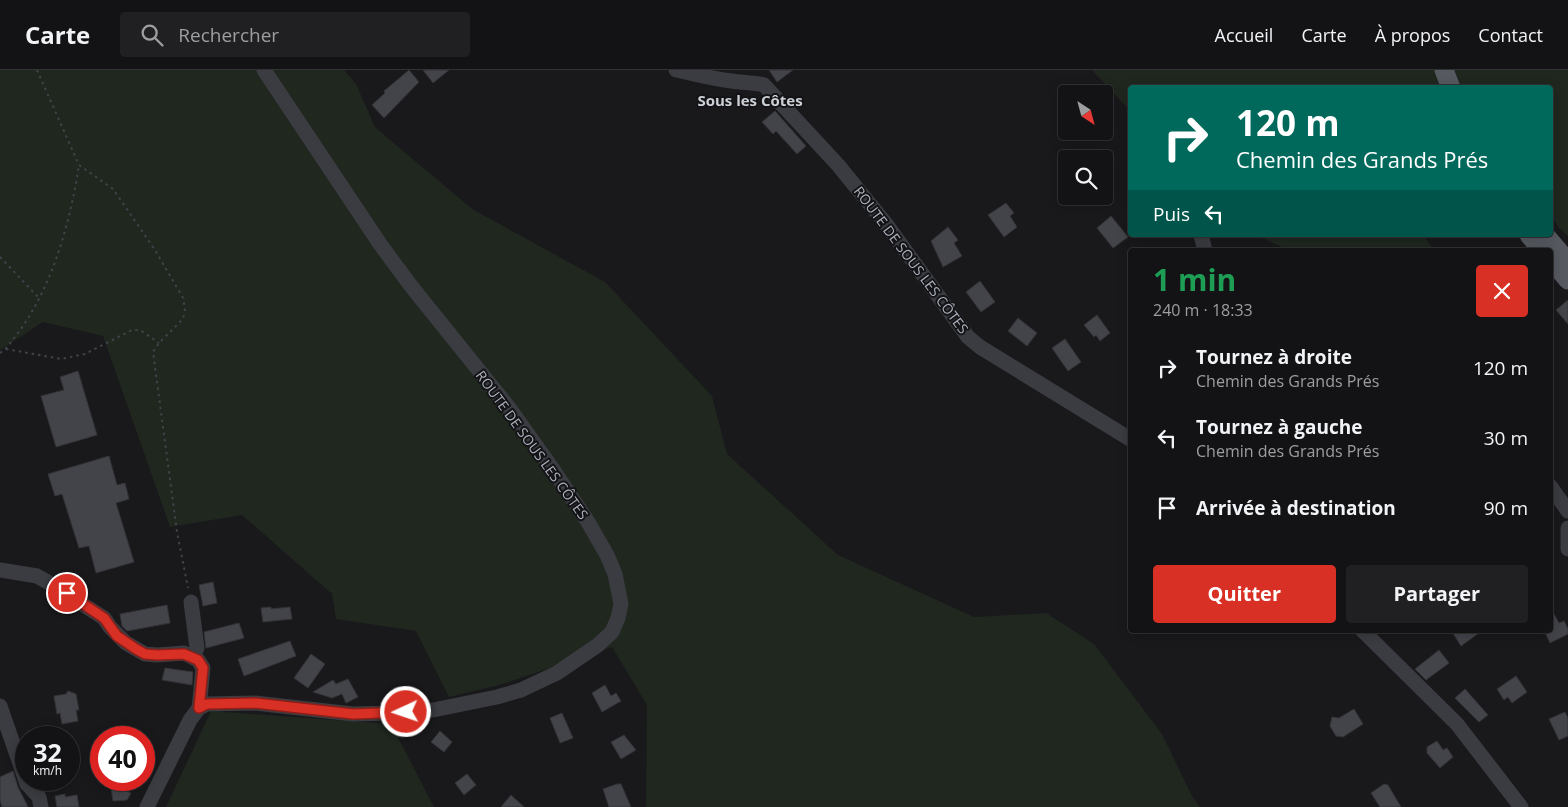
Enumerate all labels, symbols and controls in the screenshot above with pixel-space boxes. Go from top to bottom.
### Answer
search box [120,12,470,57]
text: Carte [25,18,90,51]
icon: search [138,21,166,49]
text: Rechercher [178,22,279,48]
text: Accueil [1215,23,1273,47]
text: Carte [1301,23,1347,47]
text: À propos [1375,23,1450,47]
text: Contact [1478,23,1543,47]
north arrow [1058,85,1112,140]
map controls [1058,85,1113,205]
district label: Sous les Côtes [697,90,803,110]
text: 120 m [1236,99,1340,146]
icon: right [1153,105,1218,170]
text: Chemin des Grands Prés [1236,144,1488,174]
button: search [1058,150,1113,205]
street label: ROUTE DE SOUS LES CÔTES [850,182,973,337]
icon: left [1200,200,1228,228]
text: Puis [1153,201,1190,227]
text: 1 min [1153,259,1236,300]
button: close [1476,265,1528,317]
text: 240 m · 18:33 [1153,299,1253,321]
text: Tournez à droite [1196,344,1352,370]
icon: right [1153,354,1181,382]
text: 120 m [1473,355,1528,381]
street label: ROUTE DE SOUS LES CÔTES [472,366,593,523]
text: Chemin des Grands Prés [1196,370,1379,392]
text: Tournez à gauche [1196,414,1362,440]
icon: left [1153,424,1181,452]
text: 30 m [1484,425,1528,451]
text: Chemin des Grands Prés [1196,440,1379,462]
icon: arrive [1153,494,1181,522]
text: Arrivée à destination [1196,495,1396,521]
text: 90 m [1484,495,1528,521]
button: Quitter [1153,565,1336,623]
button: Partager [1346,565,1528,623]
pin [46,572,88,614]
icon: arrive [53,579,81,607]
position arrow [379,685,431,737]
speed limit sign: 40 [90,726,155,791]
text: 32 [33,735,62,769]
text: km/h [33,762,62,779]

